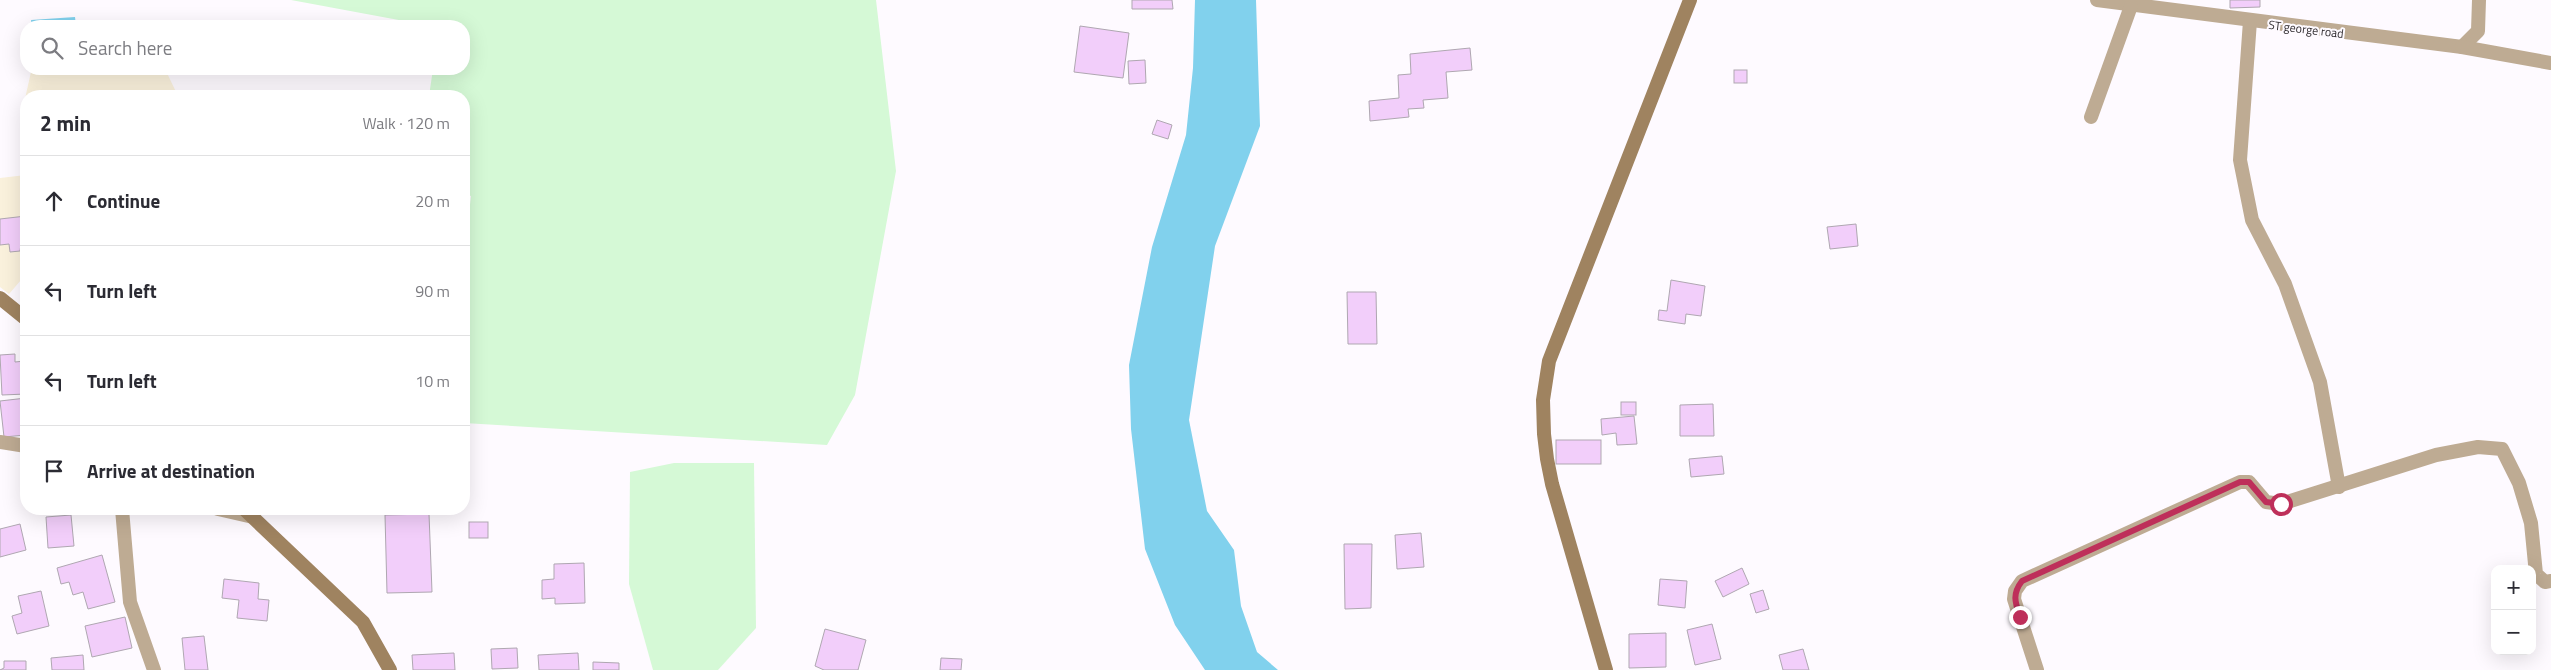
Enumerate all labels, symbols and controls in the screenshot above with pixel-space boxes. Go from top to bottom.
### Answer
street label: ST george road [2267,15,2345,43]
search box [20,20,470,75]
text: Search here [78,33,172,62]
icon: search [38,34,66,62]
text: 2 min [40,107,91,139]
text: Walk · 120 m [362,111,450,135]
text: Continue [87,186,160,215]
icon: ahead [40,187,68,215]
text: 20 m [415,189,450,213]
text: Turn left [87,276,157,305]
icon: left [40,277,68,305]
text: 90 m [415,279,450,303]
text: Turn left [87,366,157,395]
icon: left [40,367,68,395]
text: 10 m [415,369,450,393]
text: Arrive at destination [87,456,255,485]
icon: arrive [40,457,68,485]
route start [2270,493,2293,516]
map controls [2491,565,2536,655]
button: + [2491,565,2536,610]
route end [2009,606,2032,629]
button: − [2491,610,2536,655]

